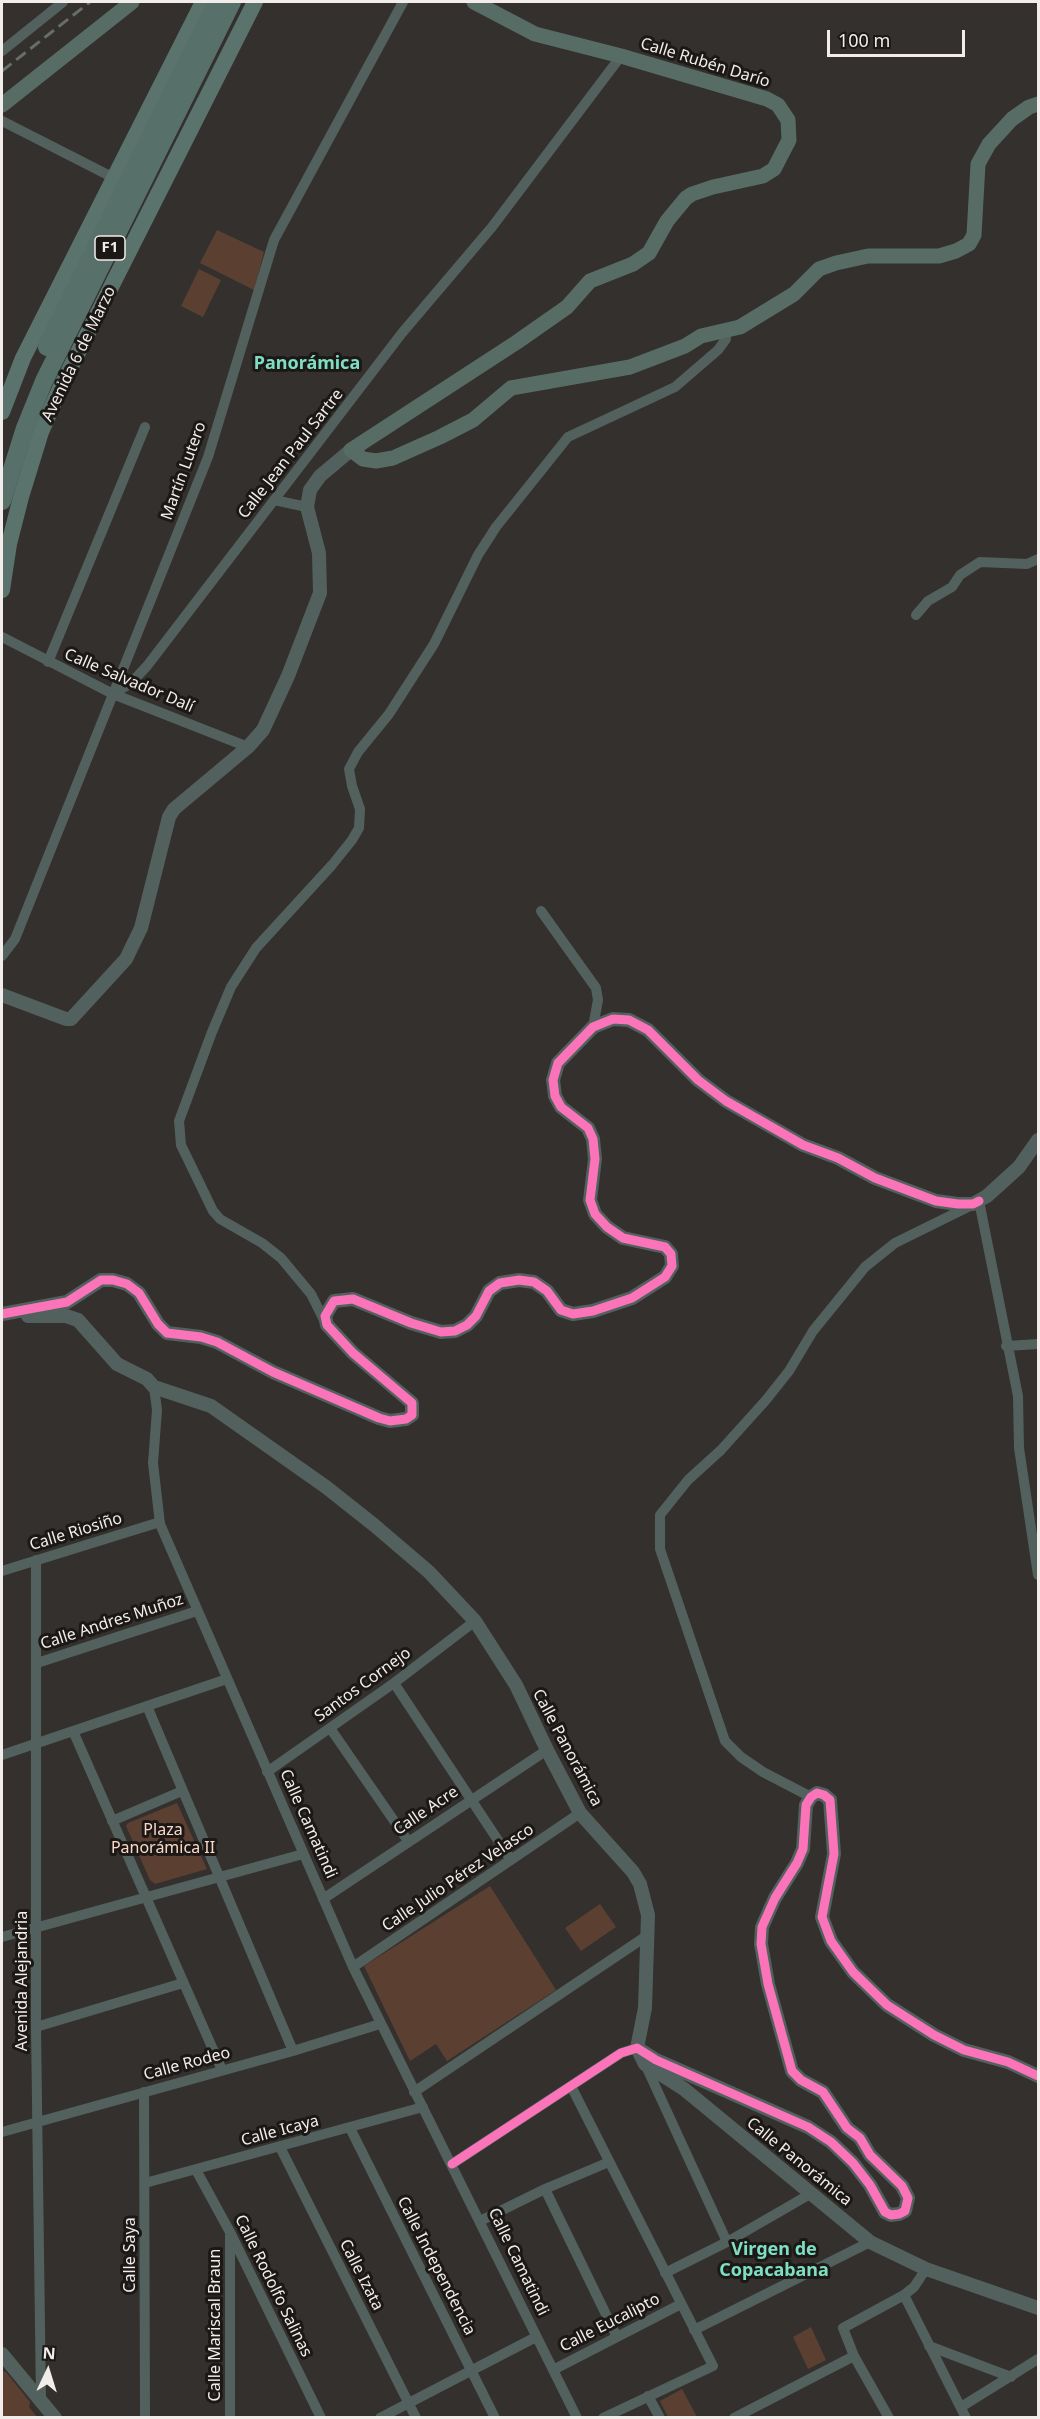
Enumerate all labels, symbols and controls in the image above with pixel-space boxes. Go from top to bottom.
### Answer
scale bar [830,18,968,56]
text: 100 m [838,28,890,52]
street label: Calle Rubén Darío [638,34,772,92]
road number: F1 [95,236,125,260]
street label: Avenida 6 de Marzo [38,283,120,425]
district label: Panorámica [254,353,360,375]
street label: Calle Jean Paul Sartre [234,385,348,523]
street label: Martín Lutero [157,419,211,523]
street label: Calle Salvador Dalí [61,645,197,717]
street label: Calle Riosiño [27,1509,125,1555]
street label: Calle Andres Muñoz [38,1590,186,1654]
street label: Santos Cornejo [311,1644,415,1726]
street label: Calle Panorámica [528,1686,606,1810]
street label: Calle Camatindi [275,1767,341,1881]
street label: Calle Acre [390,1782,462,1840]
park label: Plaza Panorámica II [111,1820,215,1858]
street label: Calle Julio Pérez Velasco [378,1820,538,1936]
street label: Avenida Alejandria [12,1911,32,2051]
street label: Calle Rodeo [142,2043,232,2085]
street label: Calle Icaya [239,2111,321,2151]
street label: Calle Panorámica [743,2114,855,2210]
street label: Calle Independencia [393,2193,479,2339]
street label: Calle Camatindi [484,2205,552,2319]
street label: Calle Rodolfo Salinas [230,2212,316,2360]
street label: Calle Saya [120,2217,140,2293]
street label: Calle Izata [335,2236,387,2314]
district label: Virgen de Copacabana [719,2239,829,2282]
street label: Calle Mariscal Braun [205,2249,225,2401]
street label: Calle Eucalipto [557,2290,663,2356]
north arrow [18,2341,78,2401]
text: N [42,2342,57,2364]

